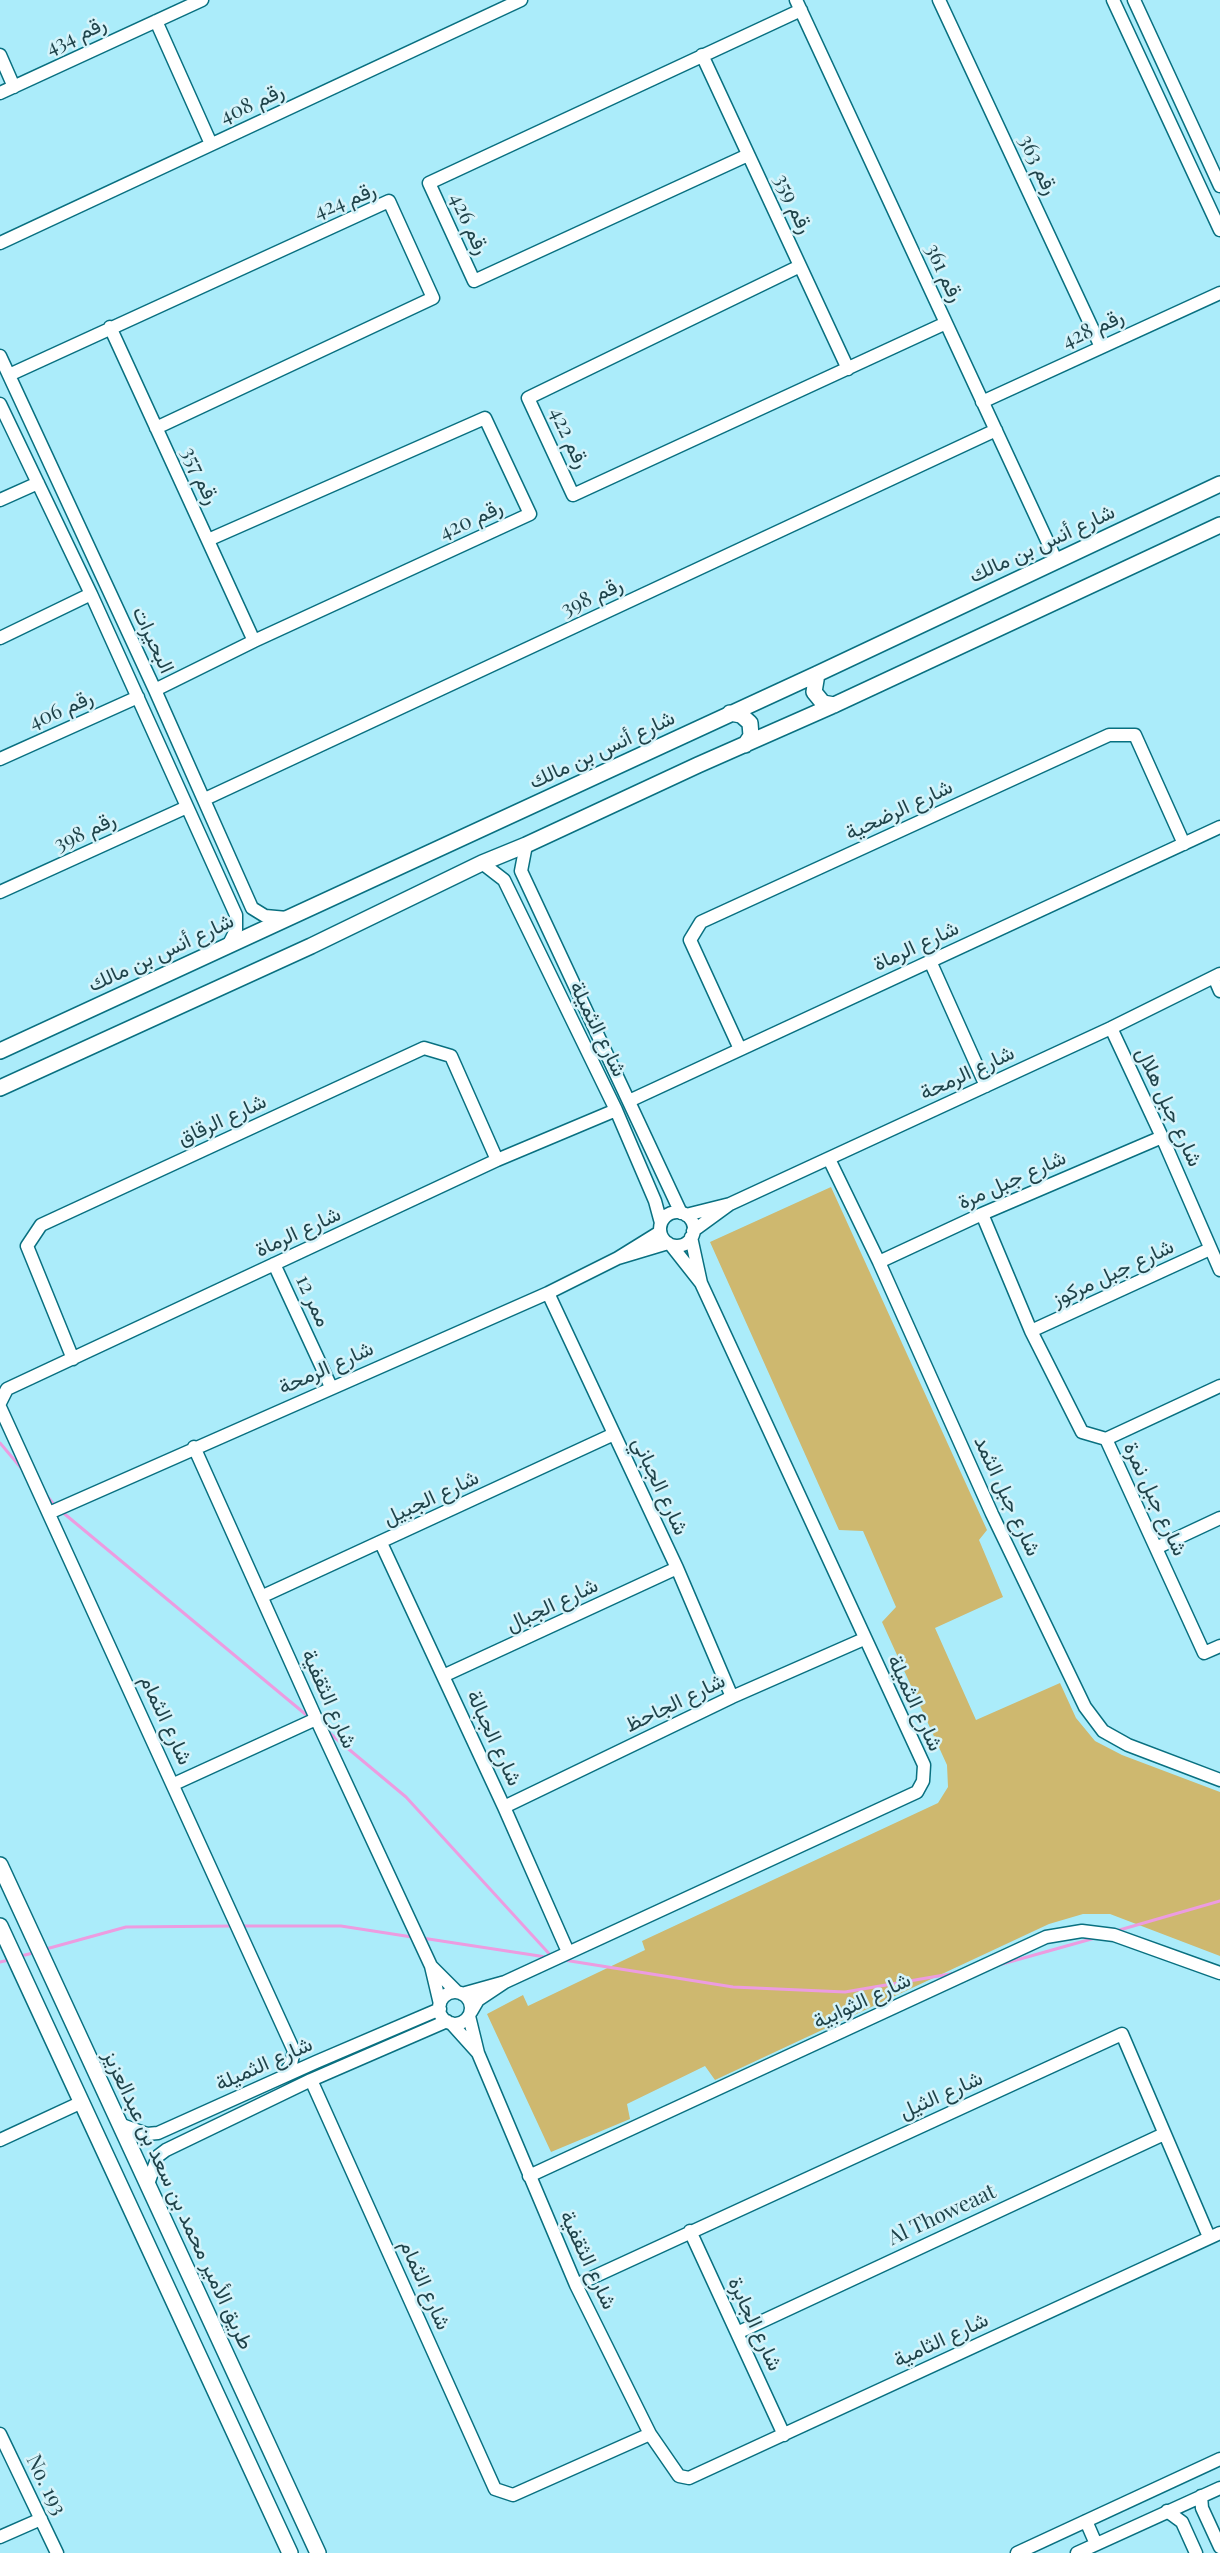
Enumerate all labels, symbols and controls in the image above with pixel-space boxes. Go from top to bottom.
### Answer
street label: رقم 434 [42,11,110,61]
street label: رقم 408 [216,78,288,130]
street label: رقم 363 [1013,131,1063,199]
street label: رقم 359 [768,170,818,238]
street label: رقم 424 [310,177,380,225]
street label: رقم 426 [444,189,494,259]
street label: رقم 361 [919,240,969,306]
street label: رقم 428 [1058,304,1128,354]
street label: رقم 422 [544,404,594,472]
street label: رقم 357 [176,443,224,509]
street label: رقم 420 [435,494,507,546]
street label: شارع أنس بن مالك [965,499,1119,589]
street label: رقم 398 [557,572,627,622]
street label: البحيرات [127,603,179,677]
street label: رقم 406 [25,685,97,735]
street label: شارع أنس بن مالك [525,705,679,795]
street label: شارع الرضحية [841,774,957,846]
street label: رقم 398 [50,807,120,857]
street label: شارع أنس بن مالك [84,908,238,998]
street label: شارع الرماة [869,915,963,977]
street label: شارع الثميلة [564,977,632,1081]
street label: شارع الرمحة [916,1040,1018,1106]
street label: شارع جبل هلال [1130,1043,1208,1171]
street label: شارع الرقاق [174,1089,270,1151]
street label: شارع جبل مرة [954,1145,1070,1215]
street label: شارع الرماة [251,1201,345,1263]
street label: شارع جبل مركوز [1048,1234,1178,1312]
street label: ممر 12 [290,1271,336,1331]
street label: شارع الرمحة [275,1336,377,1400]
street label: شارع جبل الثمد [968,1432,1046,1560]
street label: شارع الجباني [626,1433,694,1539]
street label: شارع جبل نمرة [1118,1438,1192,1560]
street label: شارع الجبيل [379,1465,483,1531]
street label: شارع الجبال [502,1573,602,1637]
street label: شارع الثقفية [296,1646,362,1752]
street label: شارع الثميلة [882,1651,948,1755]
street label: شارع الجاحظ [621,1668,729,1738]
street label: شارع الثمام [134,1671,198,1769]
street label: شارع الجبالة [461,1686,527,1790]
street label: شارع الثوابية [809,1967,915,2035]
street label: شارع الثميلة [212,2032,316,2096]
street label: طريق الأمير محمد بن سعد بن عبدالعزيز [97,2046,259,2354]
street label: شارع الثيل [896,2066,986,2124]
street label: Al Thoweaat [884,2179,1000,2251]
street label: شارع الثقفية [554,2207,622,2313]
street label: شارع الثمام [394,2236,456,2334]
street label: شارع الجابرة [722,2273,788,2375]
street label: شارع الثامية [890,2307,992,2373]
street label: No. 193 [21,2451,71,2519]

